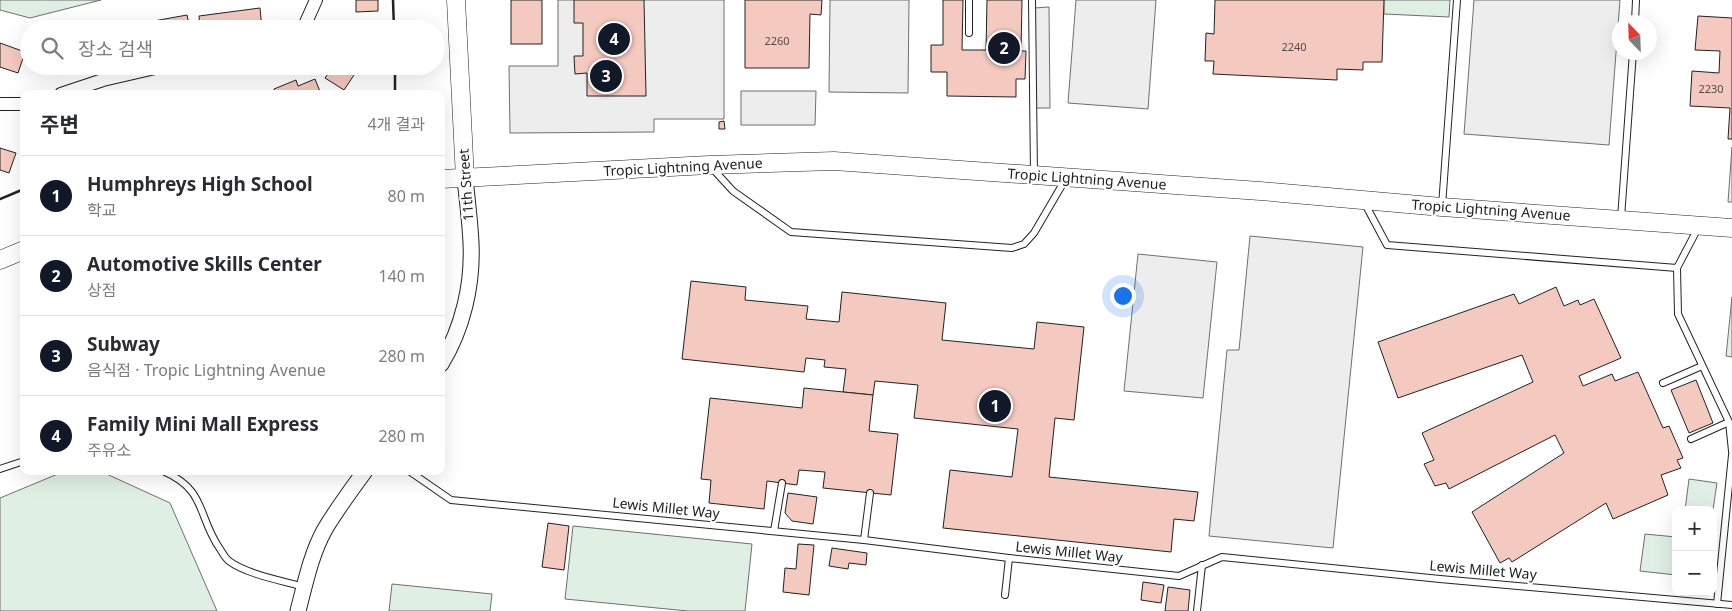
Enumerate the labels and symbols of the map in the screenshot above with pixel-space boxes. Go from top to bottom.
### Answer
north arrow [1612,15,1657,60]
pin: 4 [598,20,630,58]
pin: 2 [988,29,1020,67]
house number: 2260 [764,33,790,48]
house number: 2240 [1281,39,1307,54]
pin: 3 [590,57,622,95]
house number: 2230 [1698,81,1724,96]
street label: 11th Street [453,148,478,222]
street label: Tropic Lightning Avenue [603,153,763,180]
street label: Tropic Lightning Avenue [1007,163,1167,194]
street label: Tropic Lightning Avenue [1411,194,1571,225]
your location [1110,283,1136,309]
pin: 1 [979,387,1011,425]
street label: Lewis Millet Way [611,492,721,523]
street label: Lewis Millet Way [1014,536,1124,567]
street label: Lewis Millet Way [1429,555,1538,584]

